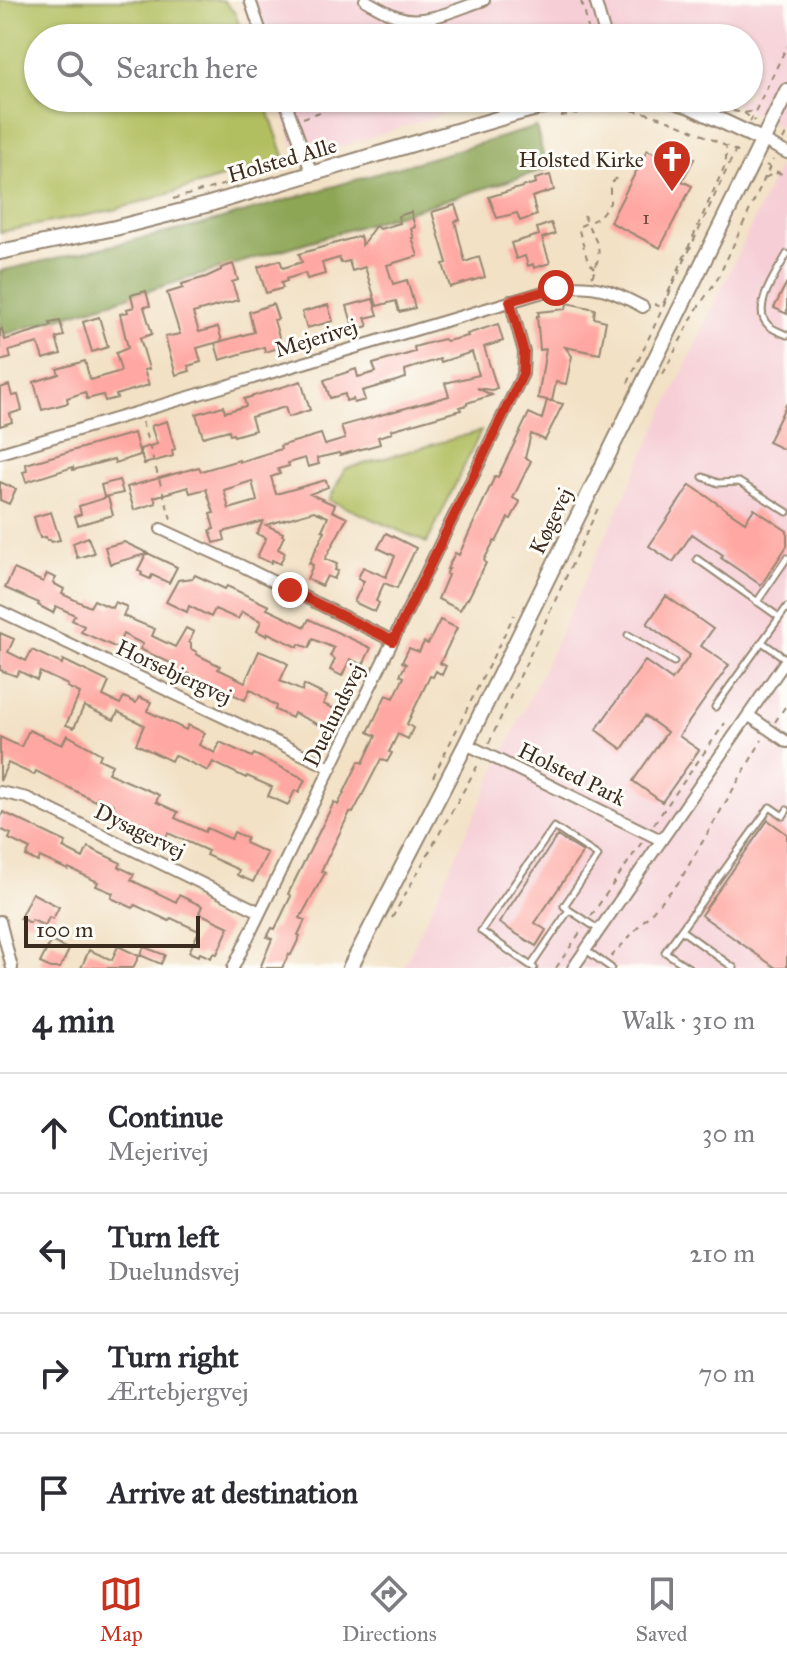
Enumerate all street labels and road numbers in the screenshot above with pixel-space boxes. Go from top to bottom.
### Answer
street label: Holsted Alle [224,132,340,188]
street label: Mejerivej [271,313,361,363]
street label: Køgevej [523,483,579,559]
street label: Horsebjergvej [112,633,236,711]
street label: Duelundsvej [297,659,371,771]
street label: Holsted Park [514,736,631,812]
street label: Dysagervej [90,797,190,865]

